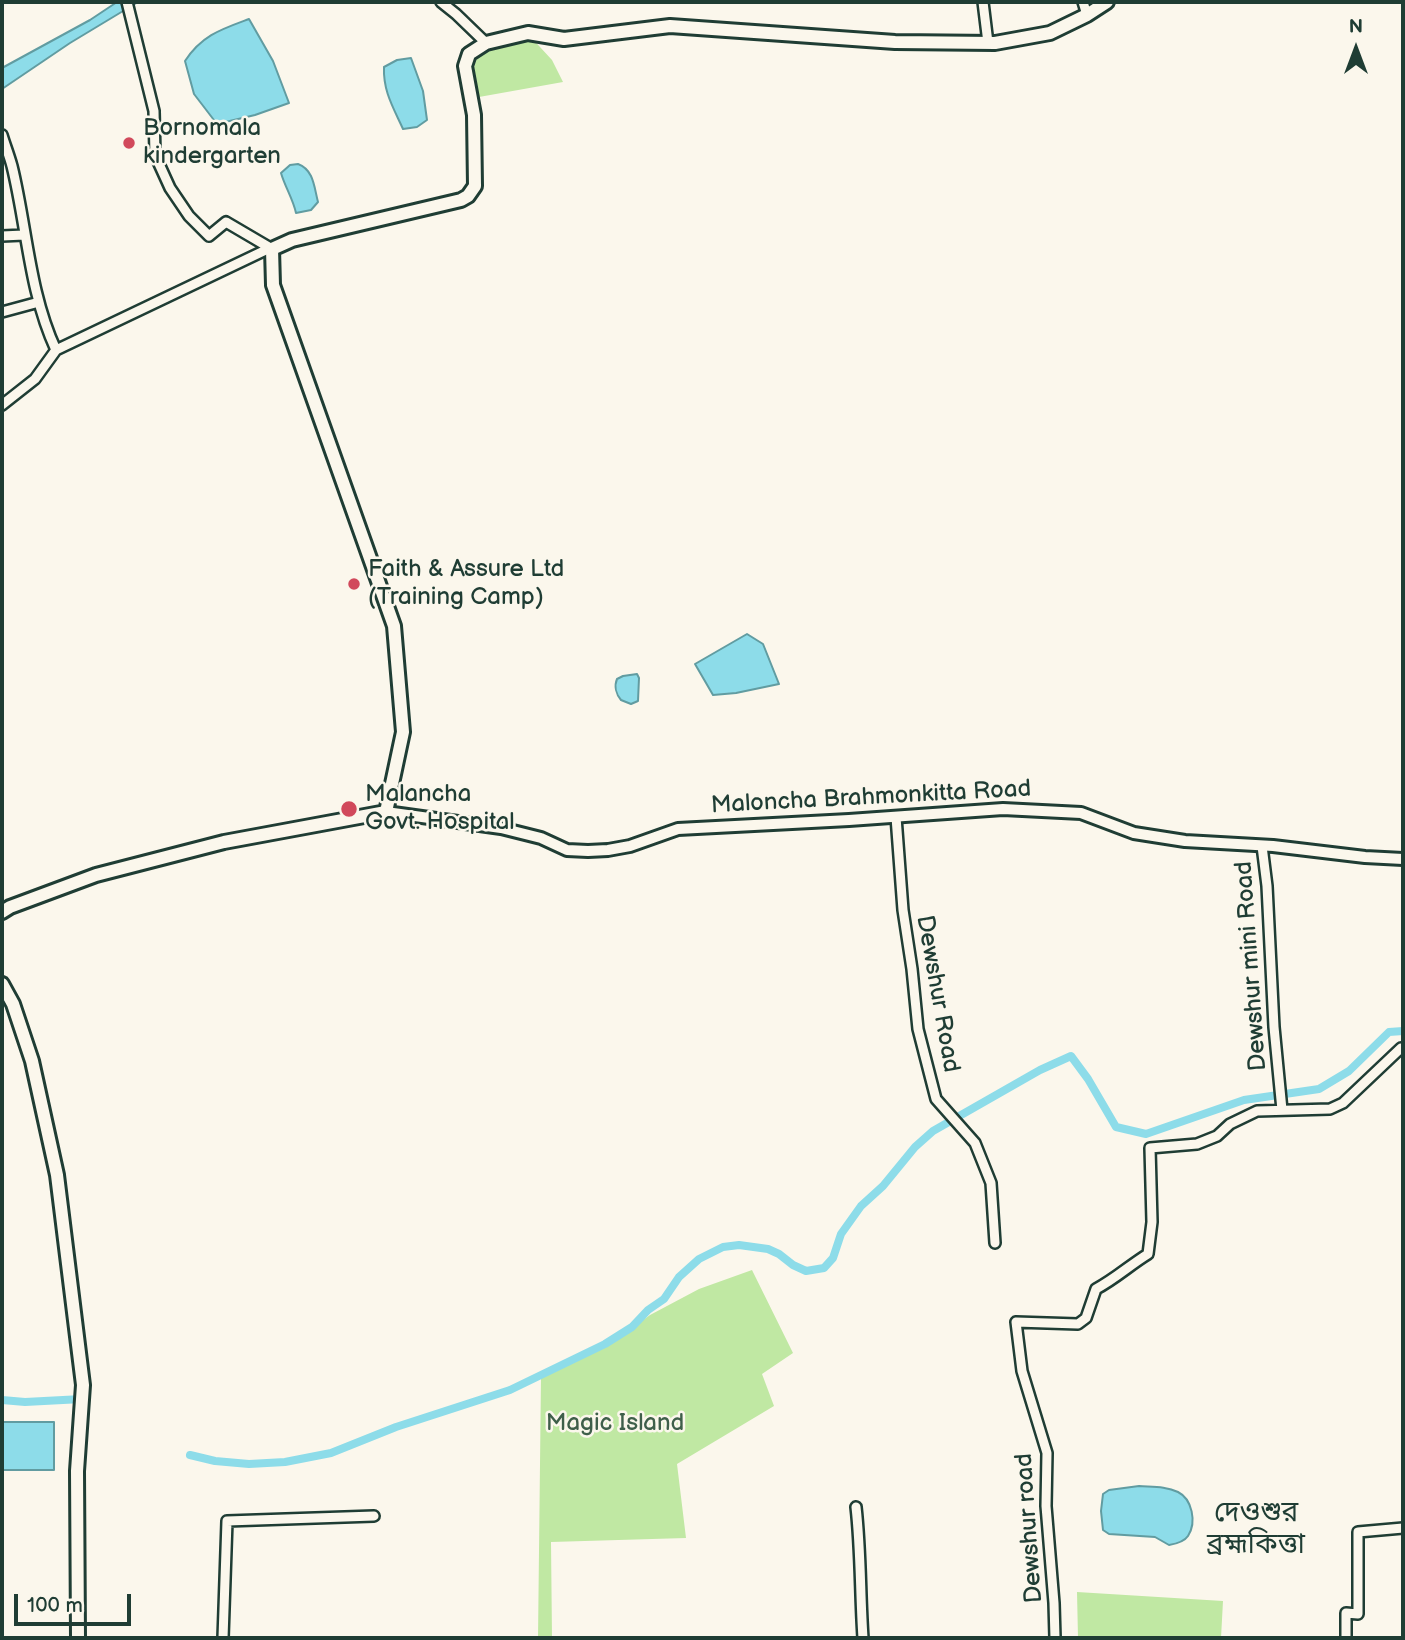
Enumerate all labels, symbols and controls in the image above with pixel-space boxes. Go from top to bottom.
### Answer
north arrow [1321,14,1391,84]
text: N [1349,16,1363,39]
place label: Bornomala kindergarten [143,115,281,171]
marker: Bornomala kindergarten [121,135,137,151]
place label: Faith & Assure Ltd (Training Camp) [368,556,564,612]
marker: Faith & Assure Ltd (Training Camp) [346,576,362,592]
street label: Maloncha Brahmonkitta Road [710,775,1032,821]
place label: Malancha Govt. Hospital [365,781,515,837]
marker: Malancha Govt. Hospital [339,799,359,819]
street label: Dewshur mini Road [1230,860,1274,1072]
street label: Dewshur Road [909,913,965,1075]
park label: Magic Island [546,1410,684,1438]
street label: Dewshur road [1010,1452,1050,1604]
district label: দেওশুর ব্রহ্মকিত্তা [1207,1497,1305,1563]
scale bar [18,1580,135,1624]
text: 100 m [27,1593,83,1618]

